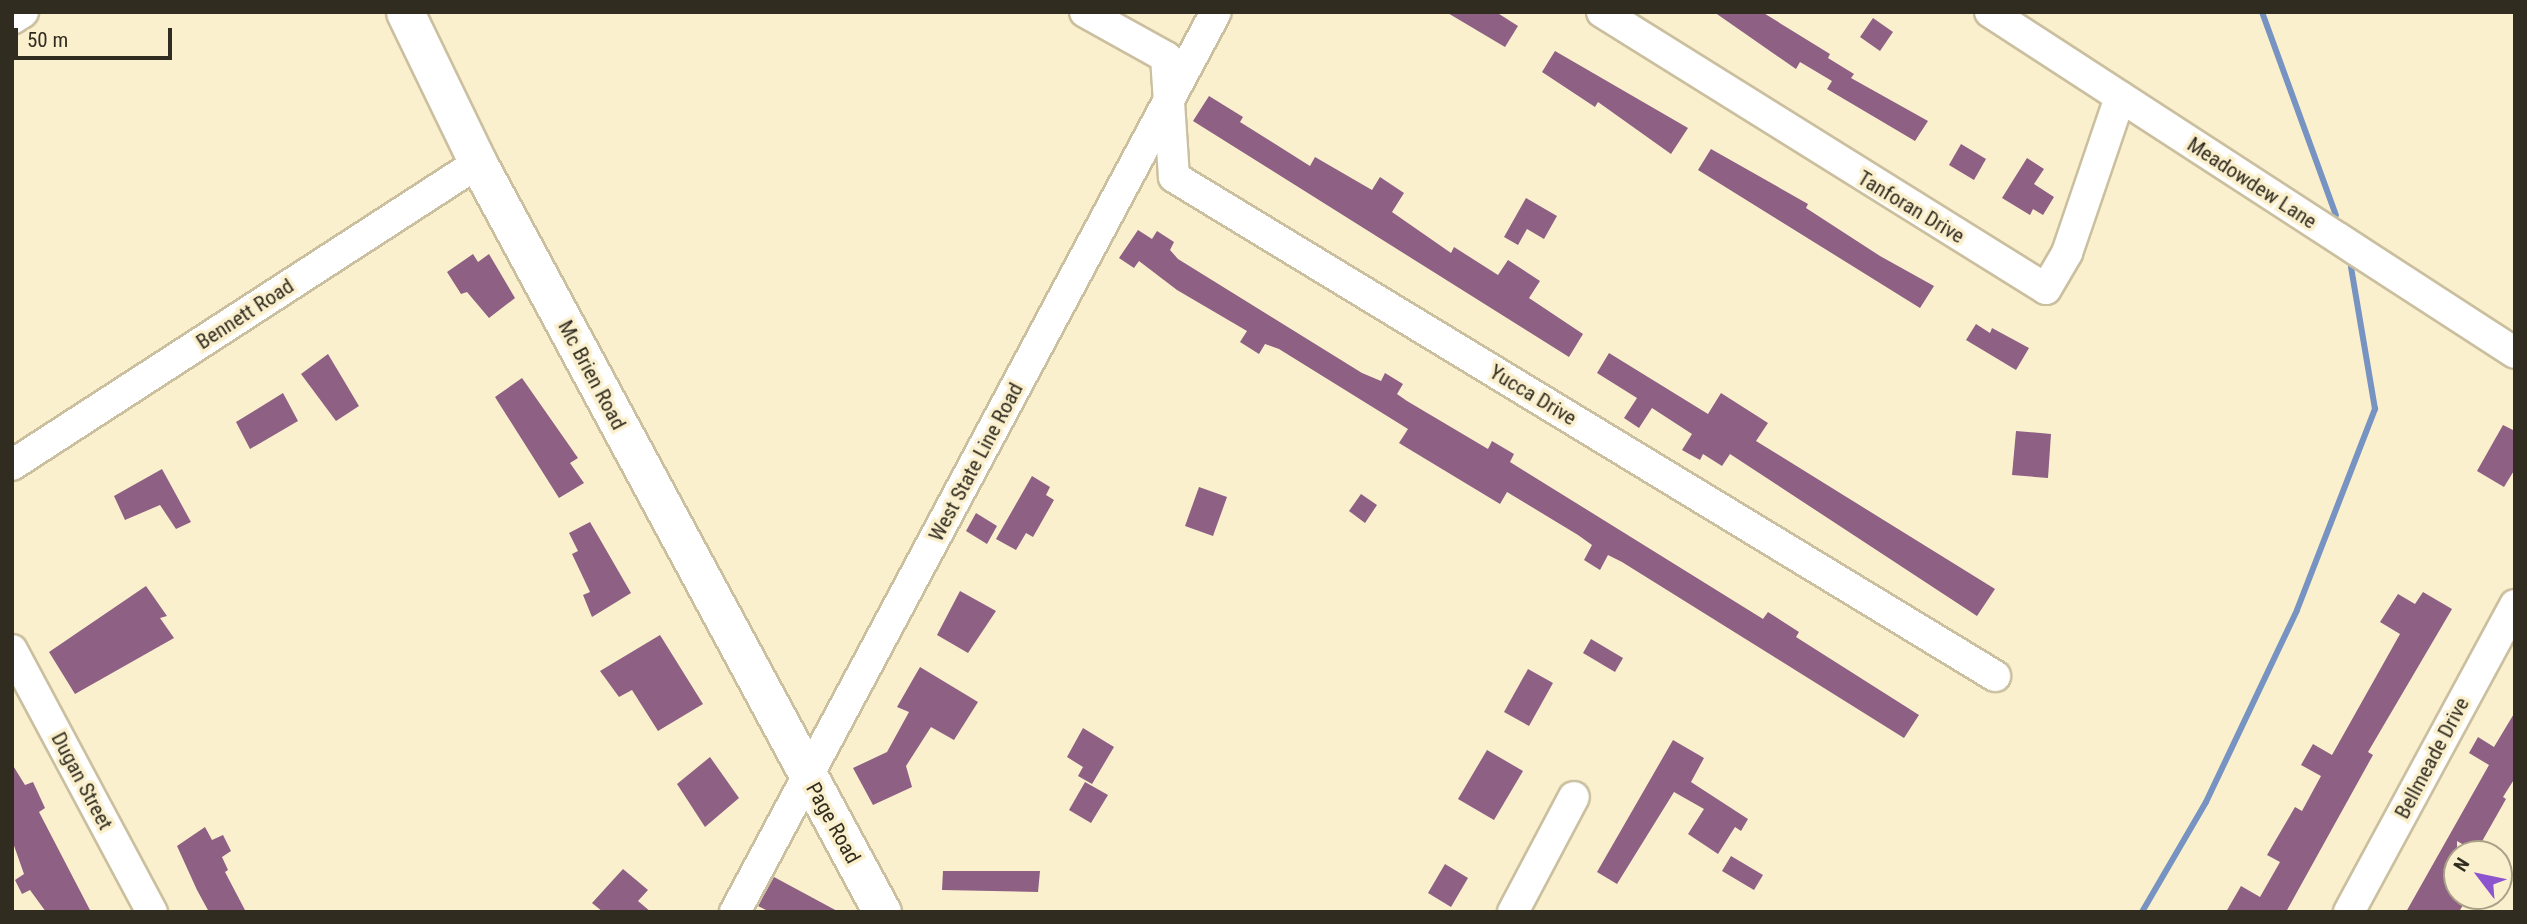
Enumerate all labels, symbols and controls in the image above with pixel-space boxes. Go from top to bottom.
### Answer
scale bar [18,14,175,58]
text: 50 m [27,28,68,52]
street label: Meadowdew Lane [2183,132,2321,234]
street label: Tanforan Drive [1853,165,1969,249]
street label: Bennett Road [192,273,298,355]
street label: Mc Brien Road [553,316,631,434]
street label: Yucca Drive [1485,359,1581,431]
street label: West State Line Road [924,378,1028,546]
street label: Bellmeade Drive [2390,693,2474,823]
street label: Dugan Street [46,728,118,834]
street label: Page Road [800,778,866,868]
north arrow [2443,840,2513,910]
text: N [2449,854,2474,876]

